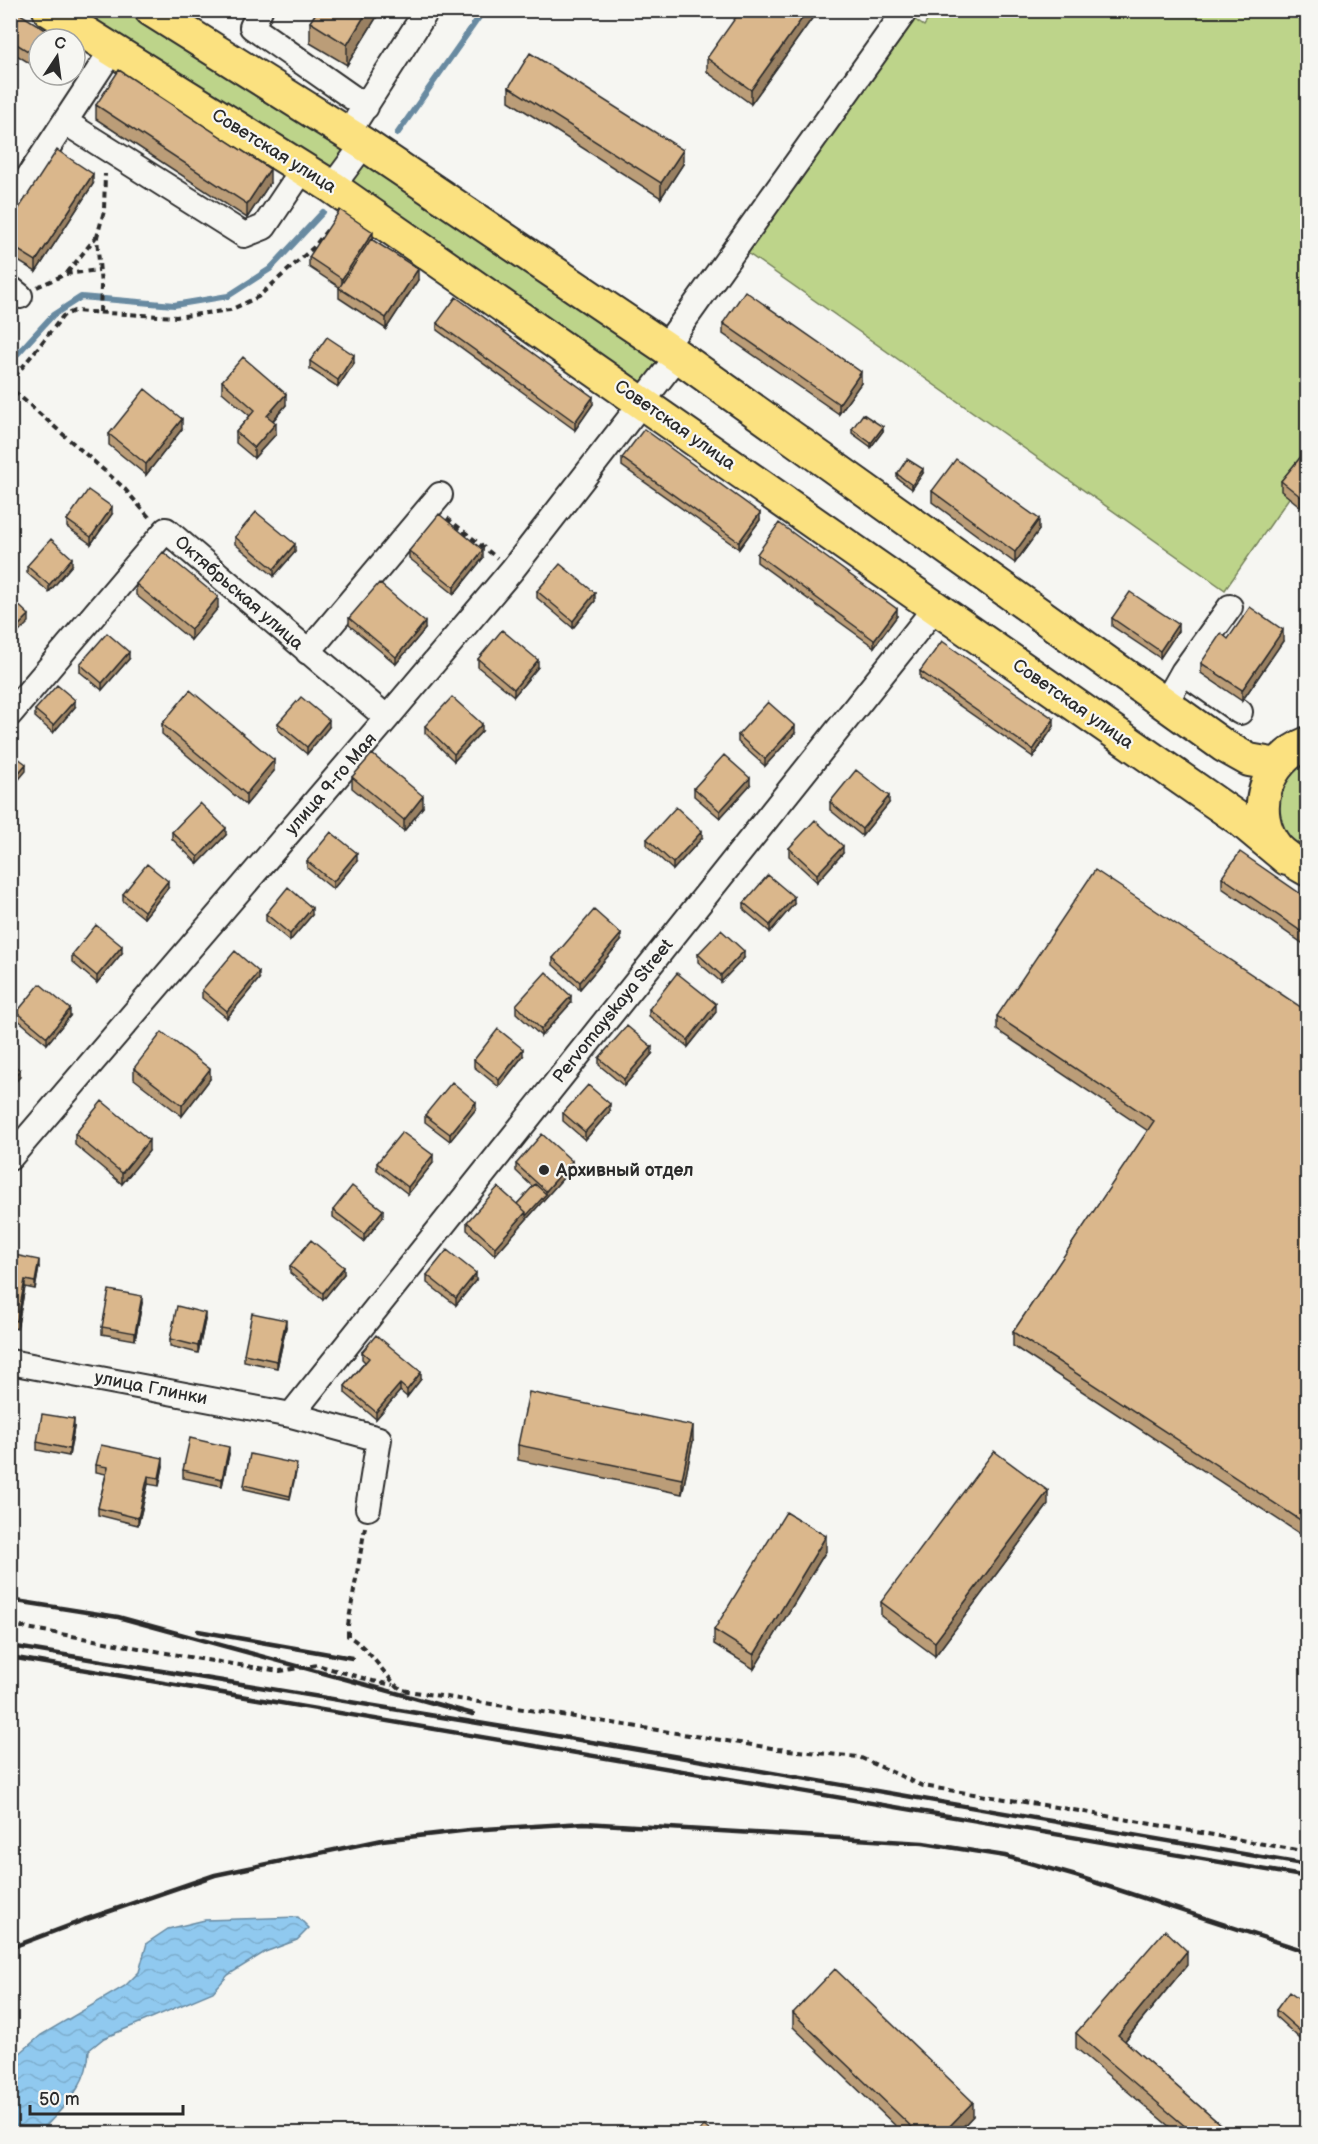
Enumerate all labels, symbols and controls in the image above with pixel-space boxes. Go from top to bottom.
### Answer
north arrow [27,27,87,87]
text: С [52,33,68,54]
street label: Советская улица [208,104,340,198]
street label: Советская улица [611,376,740,475]
street label: Октябрьская улица [171,532,308,655]
street label: Советская улица [1009,655,1138,754]
street label: улица 9-го Мая [281,729,381,839]
street label: Pervomayskaya Street [549,935,678,1087]
place label: Архивный отдел [555,1160,694,1181]
marker: Архивный отдел [537,1163,551,1177]
street label: улица Глинки [93,1367,209,1409]
scale bar [30,2078,183,2116]
text: 50 m [39,2089,80,2110]

